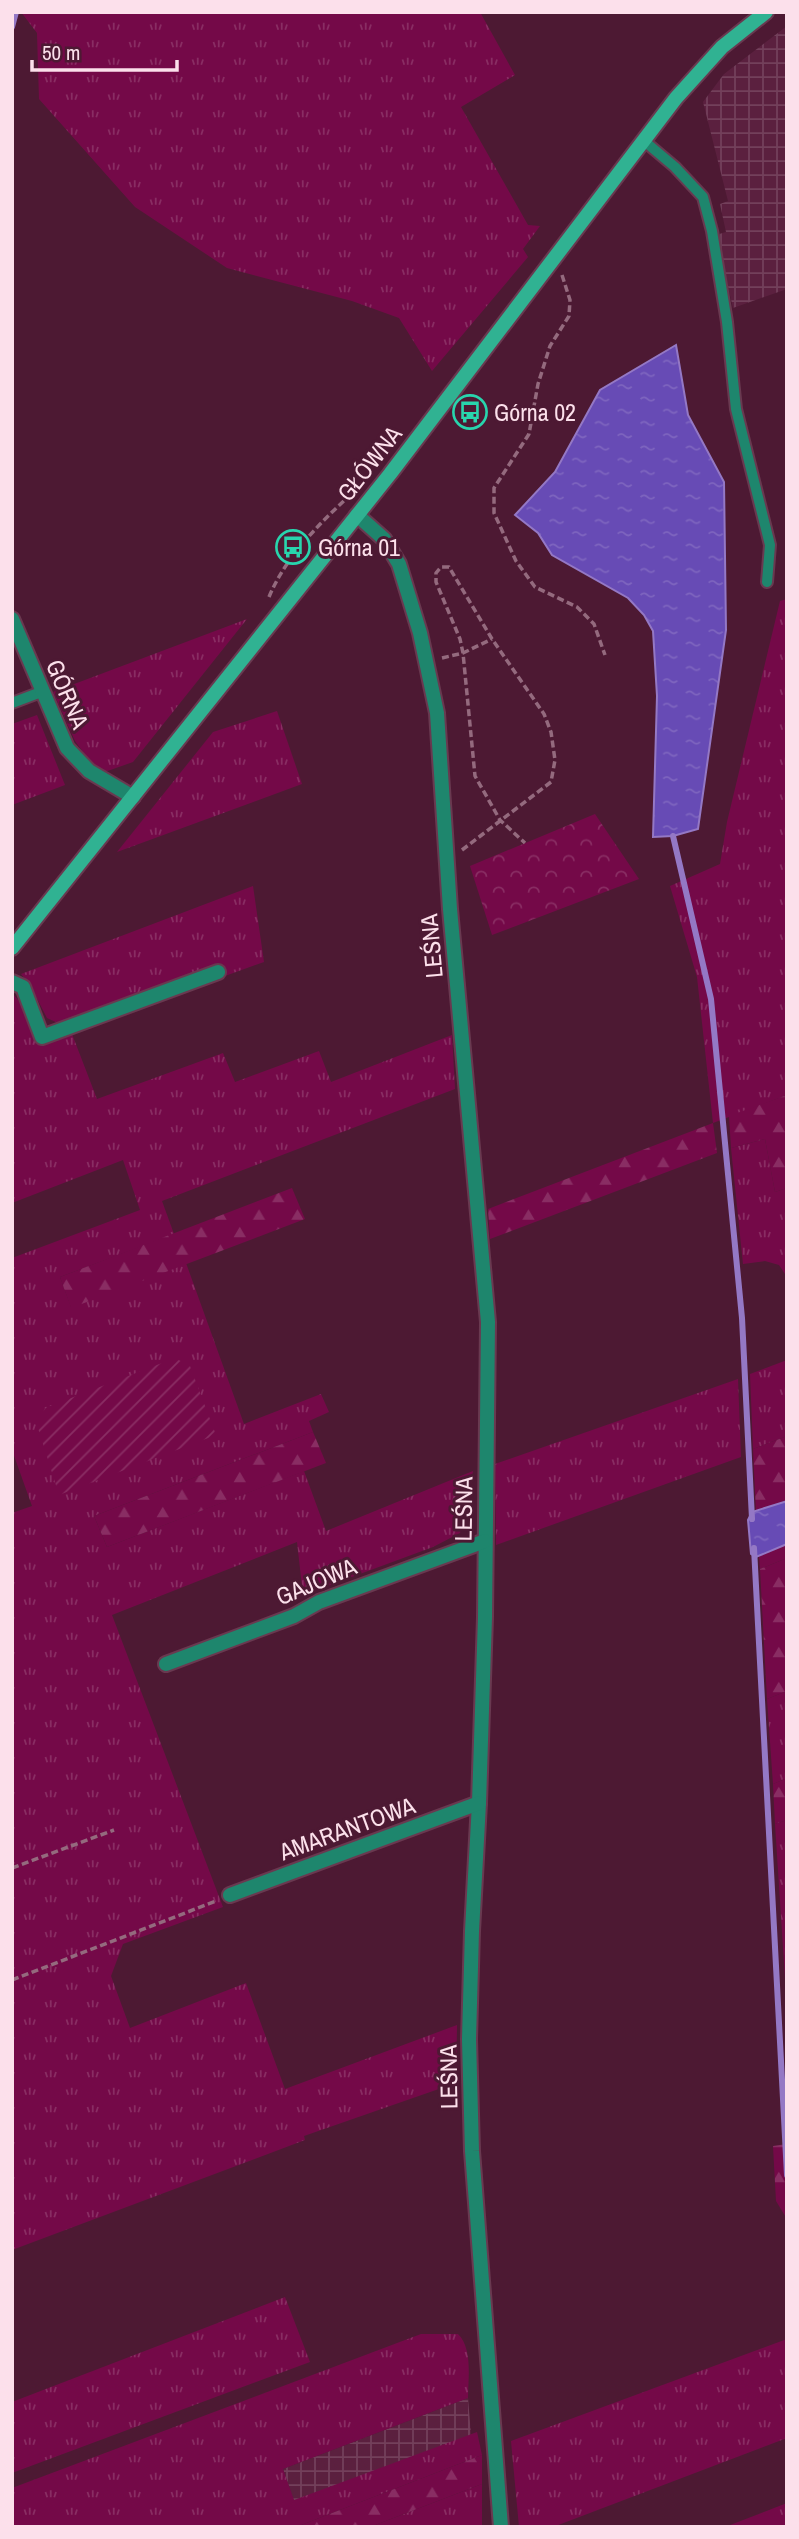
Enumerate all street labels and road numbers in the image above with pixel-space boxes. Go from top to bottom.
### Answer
street label: GŁÓWNA [329,418,409,507]
street label: GÓRNA [39,655,97,734]
street label: LEŚNA [412,912,450,980]
street label: LEŚNA [446,1476,480,1542]
street label: GAJOWA [271,1549,362,1612]
street label: AMARANTOWA [274,1788,420,1868]
street label: LEŚNA [431,2044,465,2110]

